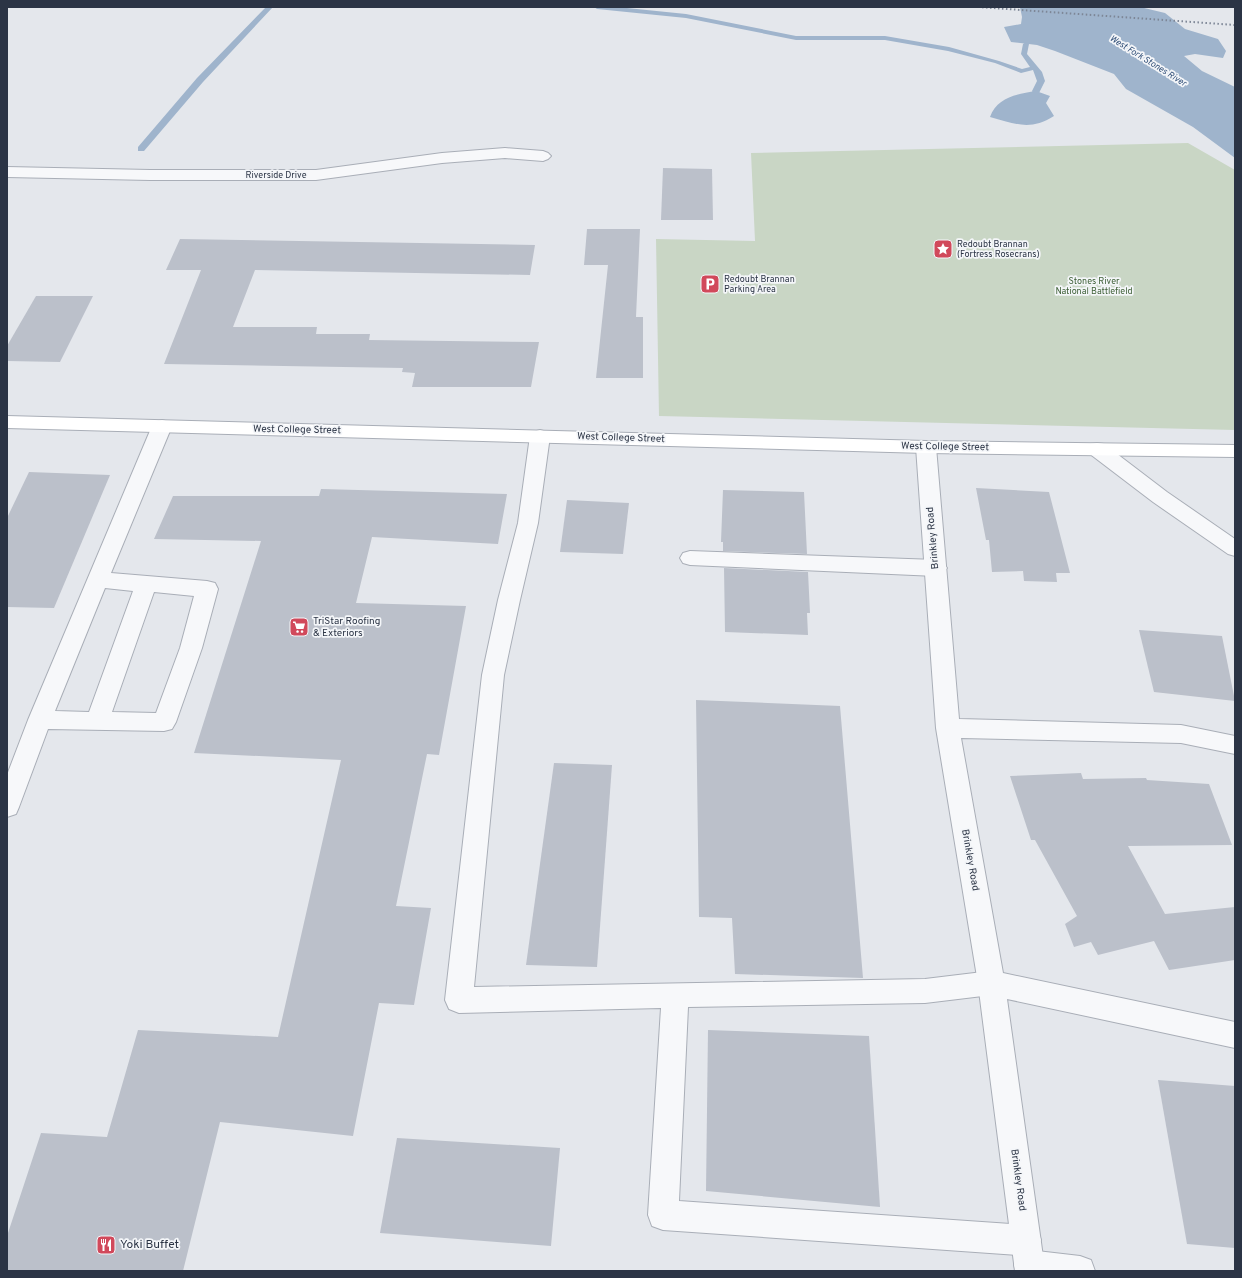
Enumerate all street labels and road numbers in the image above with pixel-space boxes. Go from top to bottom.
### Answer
street label: Riverside Drive [245,170,307,181]
street label: West College Street [253,423,341,437]
street label: West College Street [577,430,665,446]
street label: West College Street [901,440,989,454]
street label: Brinkley Road [924,506,942,570]
street label: Brinkley Road [958,828,982,892]
street label: Brinkley Road [1007,1148,1029,1212]

